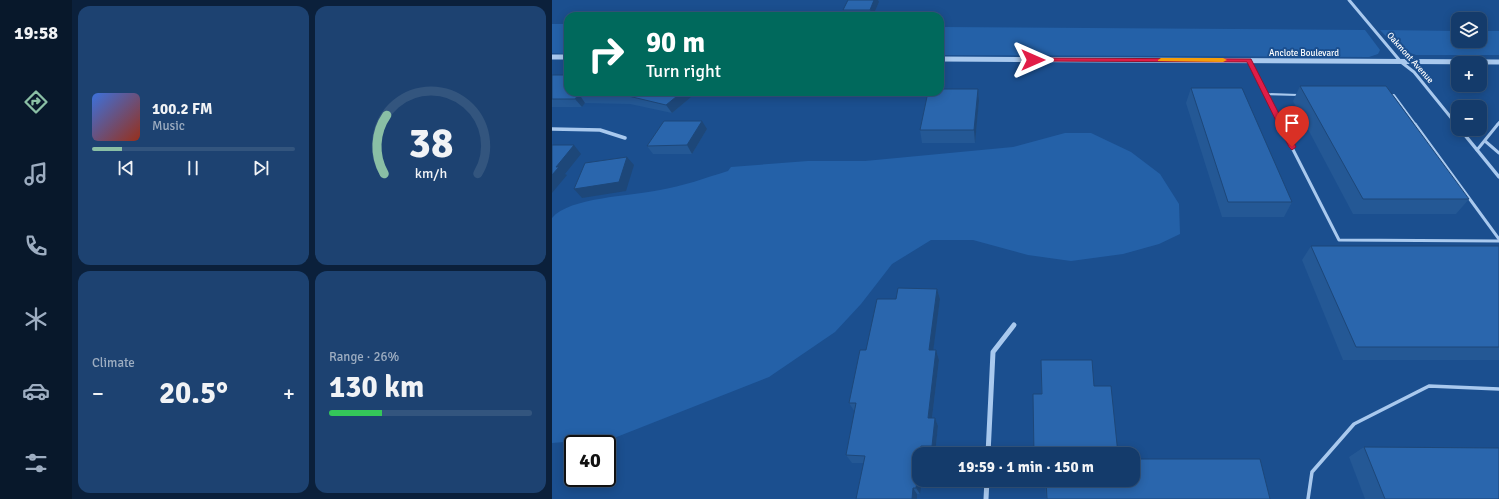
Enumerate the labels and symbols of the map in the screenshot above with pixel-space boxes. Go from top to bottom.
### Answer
street label: Oakmont Avenue [1384,30,1436,86]
position arrow [1012,39,1054,81]
street label: Anclote Boulevard [1269,48,1339,59]
pin [1275,106,1309,147]
speed limit sign: 40 [564,435,616,487]

